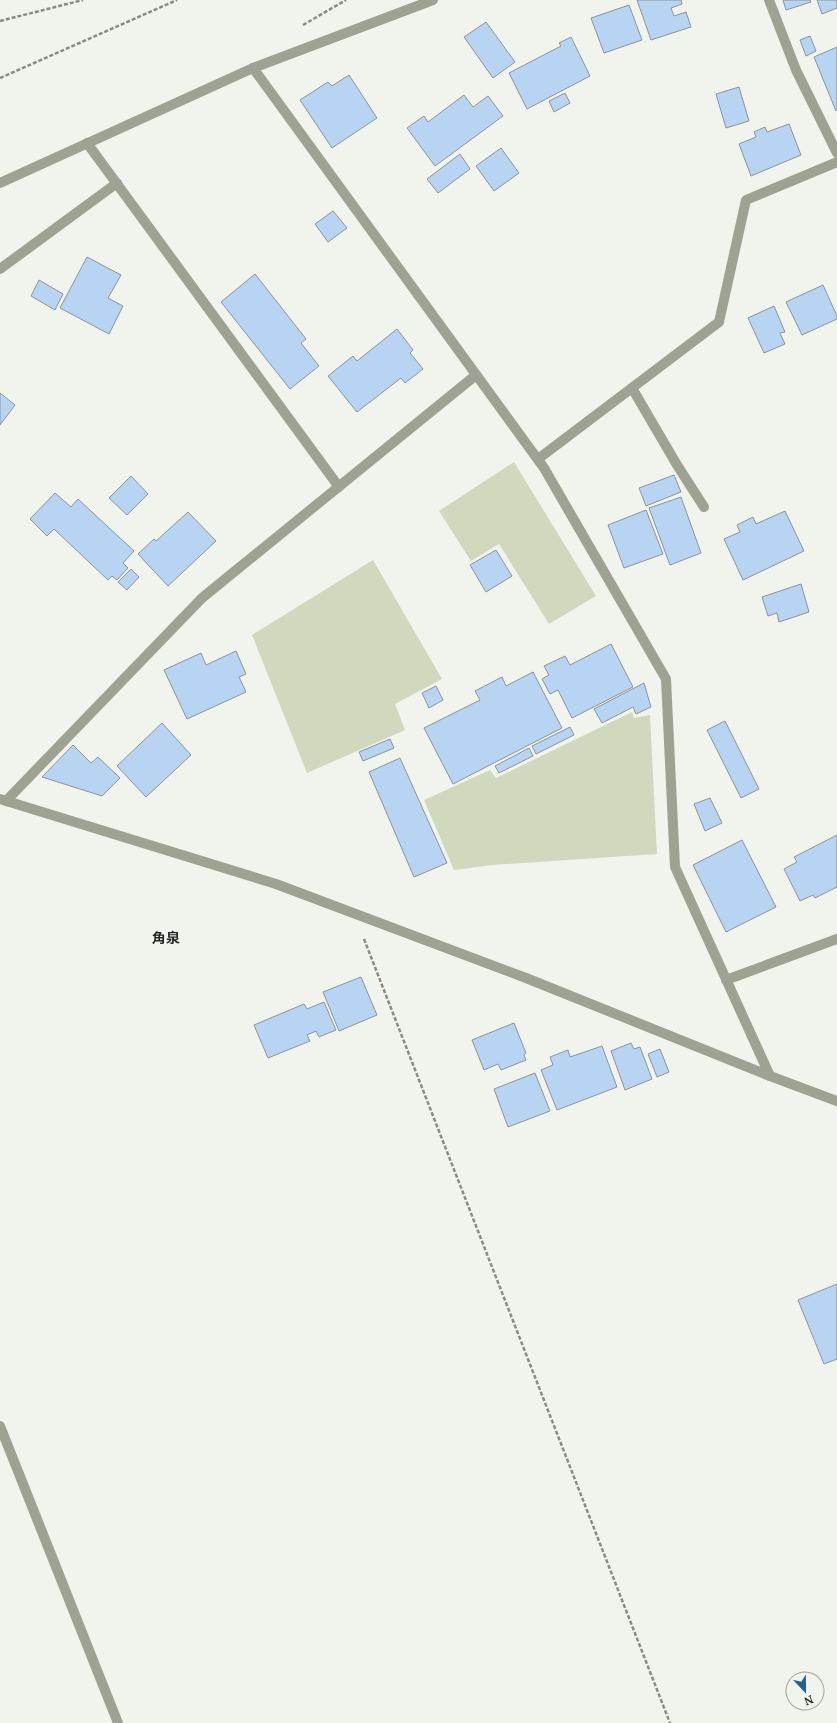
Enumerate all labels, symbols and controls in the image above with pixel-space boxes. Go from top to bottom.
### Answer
district label: 角泉 [152,928,180,947]
north arrow [785,1671,825,1711]
text: N [802,1692,816,1709]

